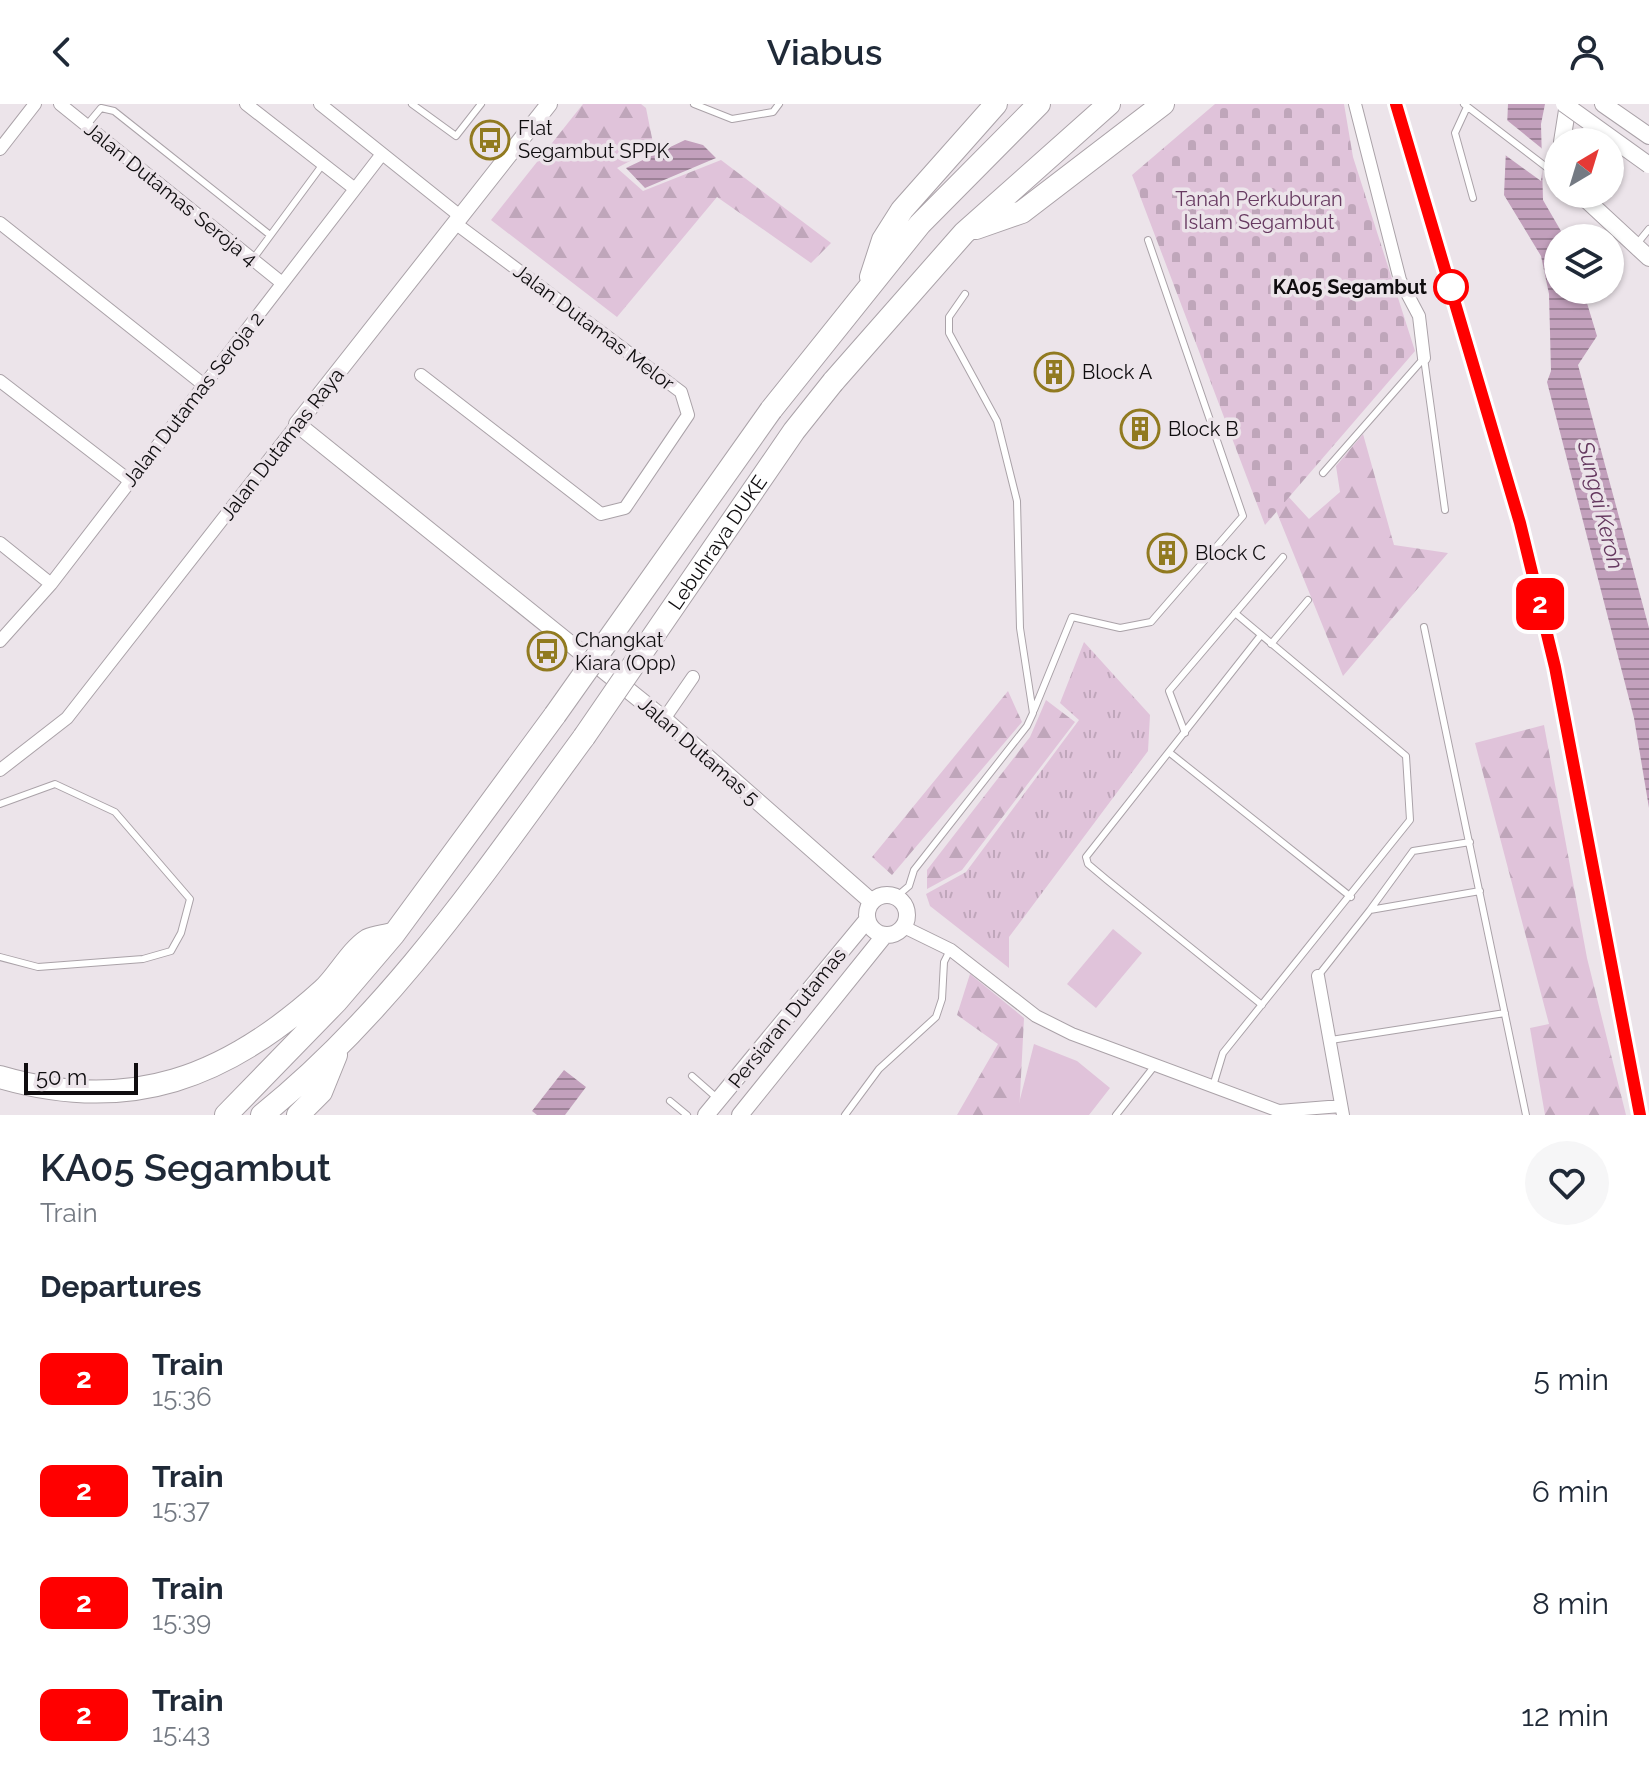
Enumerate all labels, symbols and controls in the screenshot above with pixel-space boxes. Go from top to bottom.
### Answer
icon: back [40,30,84,74]
icon: person [1565,30,1609,74]
text: Viabus [767,31,882,73]
place label: Flat Segambut SPPK [518,116,670,163]
street label: Jalan Dutamas Seroja 4 [80,117,262,271]
bus stop icon: Flat Segambut SPPK [469,119,511,161]
north arrow [1544,128,1624,208]
map controls [1544,128,1624,304]
park label: Tanah Perkuburan Islam Segambut [1175,187,1343,234]
button: layers [1544,224,1624,304]
street label: Jalan Dutamas Melor [509,259,679,395]
marker: KA05 Segambut [1434,270,1468,304]
place label: KA05 Segambut [1273,275,1427,299]
street label: Jalan Dutamas Seroja 2 [117,307,269,491]
building icon: Block A [1033,351,1075,393]
place label: Block A [1082,360,1153,384]
street label: Jalan Dutamas Raya [215,363,349,525]
building icon: Block B [1119,408,1161,450]
place label: Block B [1168,417,1239,441]
water label: Sungai Keroh [1572,437,1629,572]
street label: Lebuhraya DUKE [663,471,772,614]
building icon: Block C [1146,532,1188,574]
place label: Block C [1195,541,1266,565]
line badge: 2 [1514,578,1566,630]
text: 2 [1532,587,1548,620]
place label: Changkat Kiara (Opp) [575,628,676,675]
bus stop icon: Changkat Kiara (Opp) [526,630,568,672]
street label: Jalan Dutamas 5 [634,692,764,810]
street label: Persiaran Dutamas [723,943,851,1093]
scale bar [24,1059,138,1095]
text: 50 m [36,1064,87,1090]
button: heart [1525,1141,1609,1225]
text: KA05 Segambut [40,1145,331,1190]
text: Train [40,1198,98,1228]
text: Departures [40,1269,202,1304]
text: Train [152,1347,224,1382]
text: 2 [76,1362,92,1395]
text: 5 min [1533,1362,1609,1397]
text: 15:36 [152,1382,212,1412]
text: Train [152,1459,224,1494]
text: 2 [76,1474,92,1507]
text: 6 min [1532,1474,1609,1509]
text: 15:37 [152,1494,210,1524]
text: Train [152,1571,224,1606]
text: 2 [76,1586,92,1619]
text: 8 min [1532,1586,1609,1621]
text: 15:39 [152,1606,211,1636]
text: Train [152,1683,224,1718]
text: 2 [76,1698,92,1731]
text: 12 min [1521,1698,1609,1733]
text: 15:43 [152,1718,210,1748]

